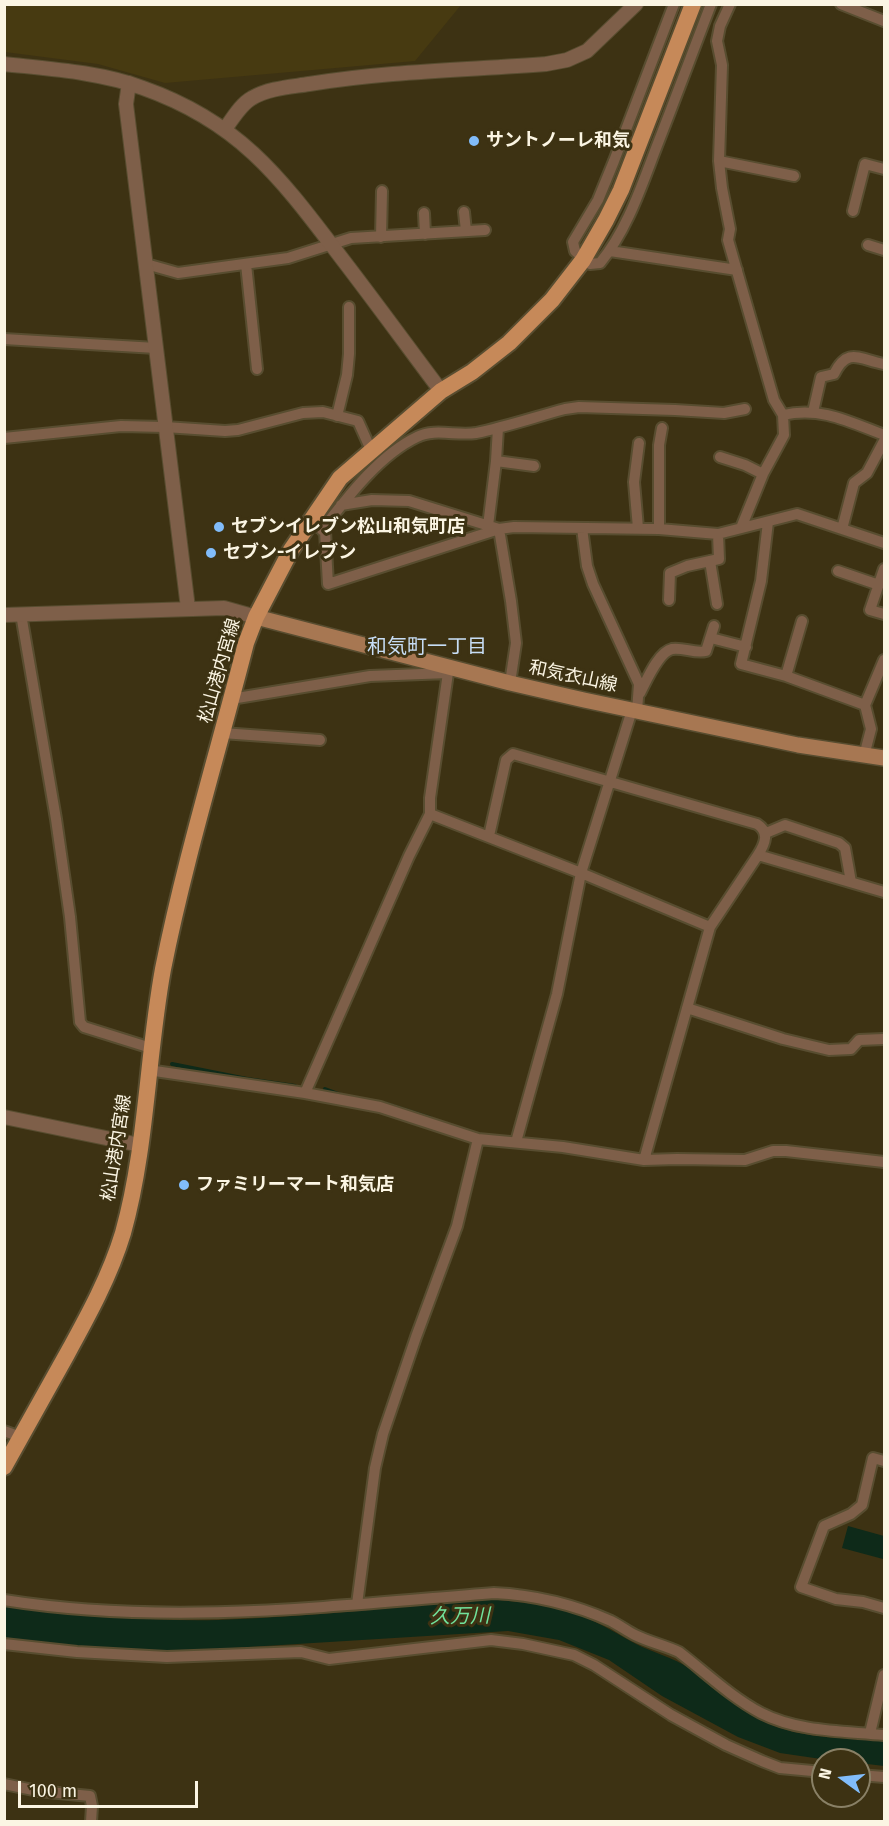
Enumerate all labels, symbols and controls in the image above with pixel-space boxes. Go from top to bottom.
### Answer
place label: サントノーレ和気 [486,130,630,152]
marker: サントノーレ和気 [467,134,481,148]
place label: セブンイレブン松山和気町店 [231,516,465,538]
marker: セブンイレブン松山和気町店 [212,520,226,534]
place label: セブン-イレブン [223,542,356,564]
marker: セブン-イレブン [204,546,218,560]
street label: 松山港内宮線 [195,616,245,726]
district label: 和気町一丁目 [367,635,487,659]
street label: 和気衣山線 [527,657,619,697]
street label: 松山港内宮線 [98,1093,136,1203]
place label: ファミリーマート和気店 [196,1174,394,1196]
marker: ファミリーマート和気店 [177,1178,191,1192]
water label: 久万川 [430,1604,490,1630]
north arrow [811,1748,871,1808]
text: N [815,1766,836,1781]
scale bar [21,1769,201,1807]
text: 100 m [29,1780,77,1802]

